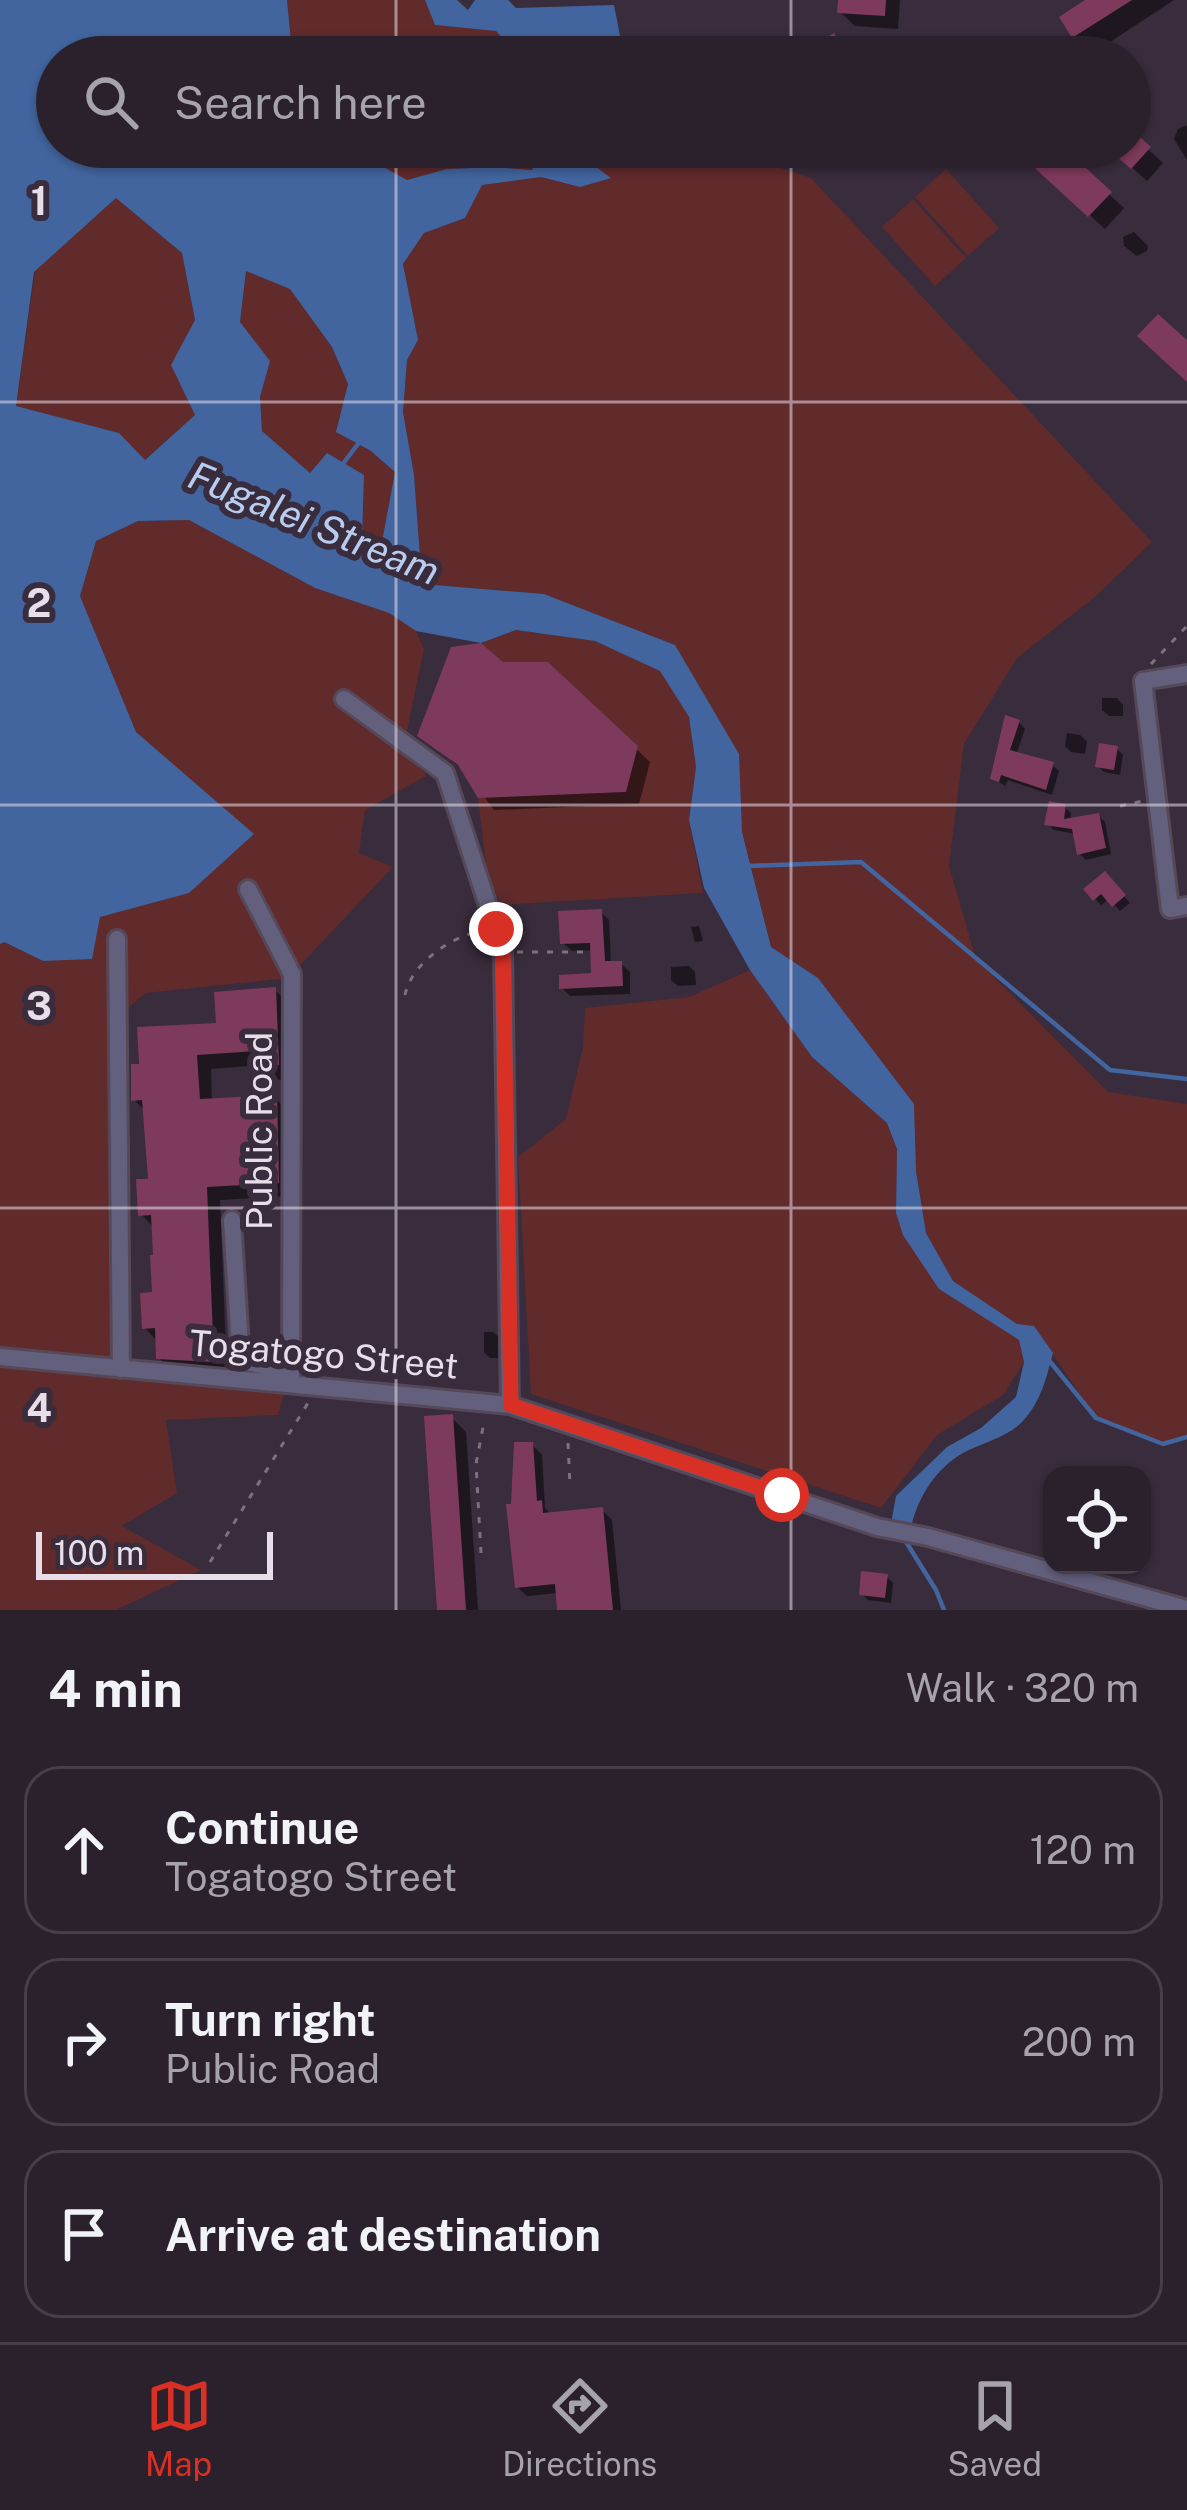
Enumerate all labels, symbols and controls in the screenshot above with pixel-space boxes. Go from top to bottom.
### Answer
search box [36,36,1151,168]
icon: search [78,69,144,135]
text: Search here [174,76,427,129]
text: 1 [31,178,47,224]
water label: Fugalei Stream [182,452,446,594]
text: 2 [27,580,51,626]
route end [469,902,523,956]
text: 3 [26,983,52,1029]
street label: Public Road [238,1032,280,1230]
street label: Togatogo Street [188,1321,460,1387]
text: 4 [26,1385,52,1431]
map controls [1043,1466,1151,1574]
button: locate [1043,1466,1151,1574]
route start [755,1468,809,1522]
scale bar [36,1526,273,1579]
text: 100 m [54,1534,144,1572]
text: 4 min [48,1659,183,1718]
text: Walk · 320 m [906,1665,1139,1711]
text: Continue [165,1801,359,1854]
icon: ahead [51,1817,117,1883]
text: 120 m [1030,1827,1136,1873]
text: Togatogo Street [165,1854,457,1900]
text: Turn right [165,1993,376,2046]
icon: right [51,2009,117,2075]
text: 200 m [1022,2019,1136,2065]
text: Public Road [165,2046,380,2092]
icon: arrive [51,2201,117,2267]
text: Arrive at destination [165,2208,601,2261]
tab: Map [145,2373,212,2483]
tab: Directions [502,2373,657,2483]
tab: Saved [948,2373,1042,2483]

